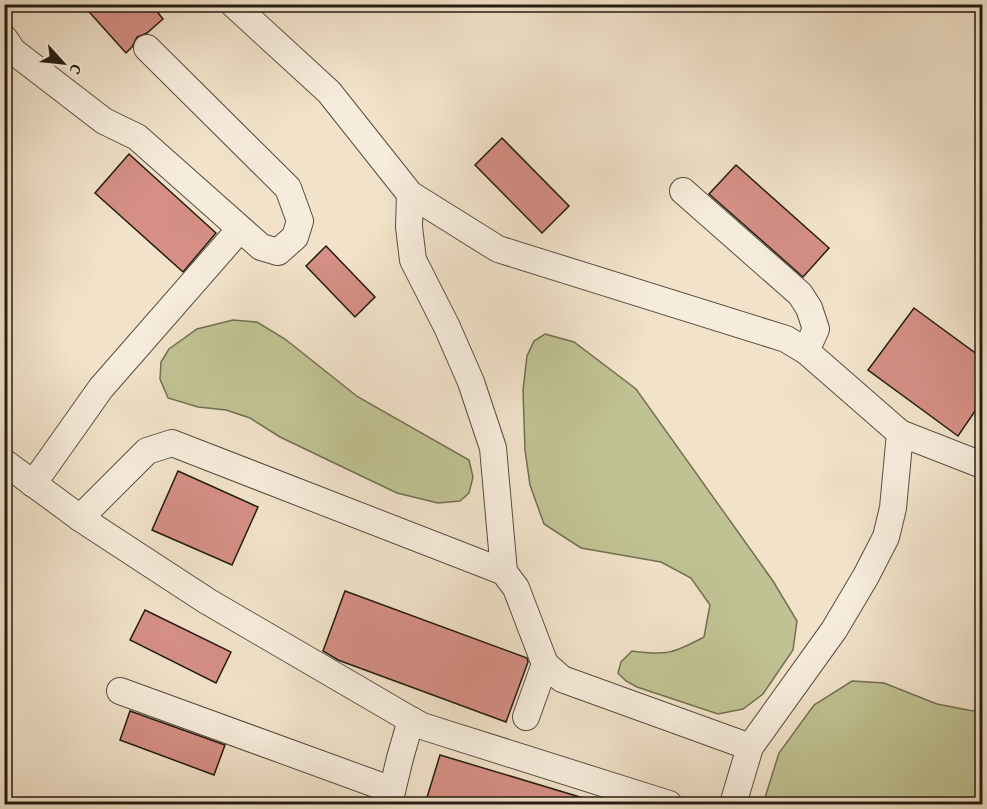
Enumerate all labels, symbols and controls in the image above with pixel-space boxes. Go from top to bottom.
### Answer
north arrow [33,33,93,93]
text: С [64,60,89,79]

